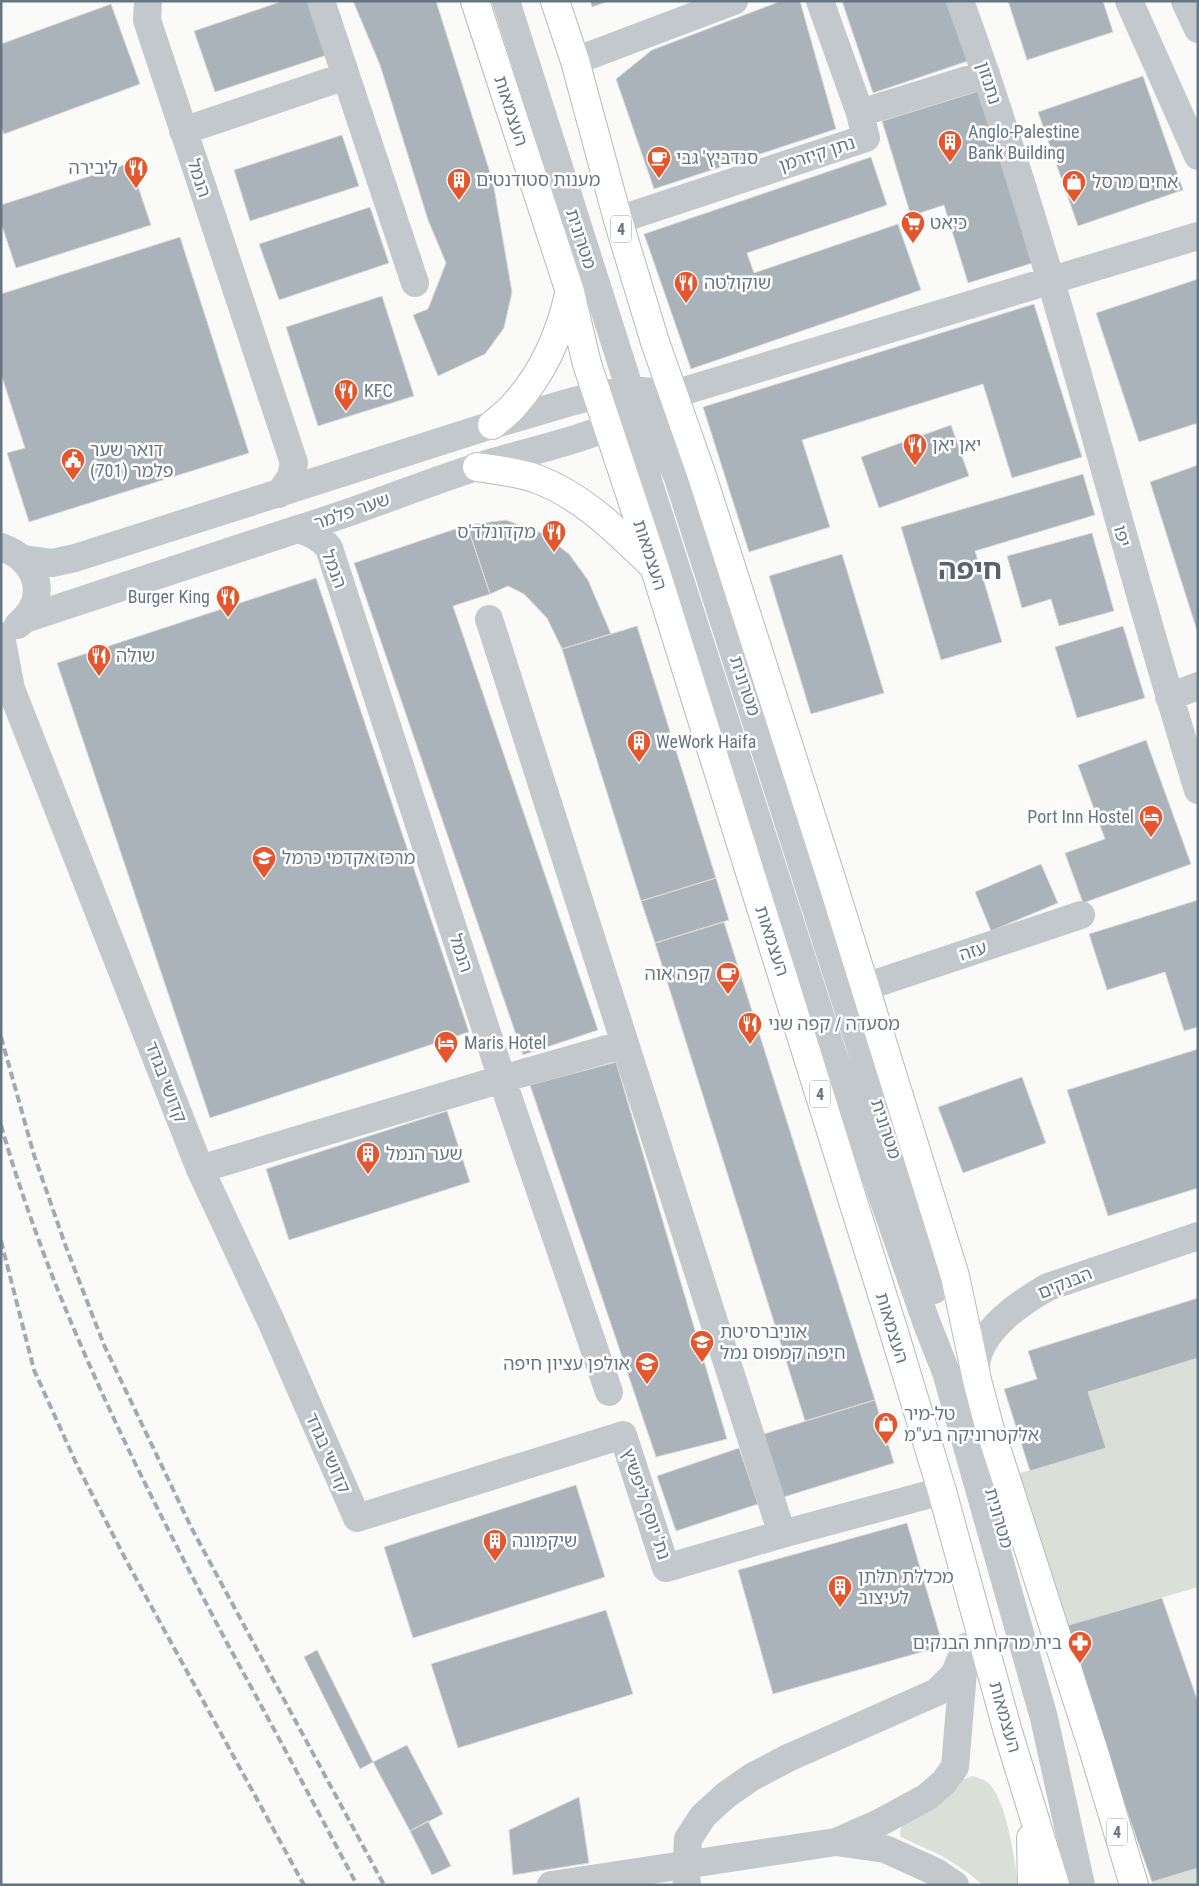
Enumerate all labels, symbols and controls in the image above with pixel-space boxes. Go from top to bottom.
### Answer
street label: נתנזון [973,59,1006,107]
street label: העצמאות [490,73,533,149]
place label: Anglo-Palestine Bank Building [968,121,1080,163]
building icon: Anglo-Palestine Bank Building [937,129,963,163]
street label: נתן קיזרמן [776,131,858,176]
cafe icon: סנדביץ' גבי [646,145,672,179]
place label: סנדביץ' גבי [676,147,758,168]
restaurant icon: ליבירה [123,155,149,189]
street label: הנמל [183,156,216,200]
place label: ליבירה [69,157,118,178]
building icon: מענות סטודנטים [446,167,472,201]
place label: מענות סטודנטים [476,169,600,190]
shop icon: אחים מרסל [1061,169,1087,203]
place label: אחים מרסל [1092,171,1179,192]
street label: מטרונית [562,206,601,272]
supermarket icon: כיאט [900,210,926,244]
place label: כיאט [930,212,967,233]
road number: 4 [611,215,631,242]
restaurant icon: שוקולטה [673,270,699,304]
place label: שוקולטה [704,272,771,293]
restaurant icon: KFC [333,378,359,412]
place label: KFC [364,380,393,401]
restaurant icon: יאן יאן [902,432,928,466]
place label: יאן יאן [932,434,981,455]
place label: דואר שער פלמר (701) [90,439,174,482]
public building icon: דואר שער פלמר (701) [60,447,86,481]
street label: שער פלמר [311,488,392,533]
street label: העצמאות [629,517,672,593]
restaurant icon: מקדונלד'ס [541,519,567,553]
place label: מקדונלד'ס [457,521,536,542]
street label: יפו [1110,523,1135,549]
street label: הנמל [318,547,351,591]
district label: חיפה [938,553,1002,586]
restaurant icon: Burger King [215,584,241,618]
place label: Burger King [128,586,210,607]
restaurant icon: שולה [86,643,112,677]
place label: שולה [116,645,155,666]
street label: מטרונית [726,653,765,719]
building icon: WeWork Haifa [626,729,652,763]
place label: WeWork Haifa [656,731,756,752]
hotel icon: Port Inn Hostel [1138,804,1164,838]
place label: Port Inn Hostel [1027,806,1134,827]
school or university icon: מרכז אקדמי כרמל [251,845,277,879]
place label: מרכז אקדמי כרמל [282,847,416,868]
street label: העצמאות [751,903,794,979]
street label: הנמל [445,931,478,975]
street label: עזה [956,936,989,965]
cafe icon: קפה אוה [715,961,741,995]
place label: קפה אוה [644,963,710,984]
restaurant icon: מסעדה / קפה שני [737,1011,763,1045]
place label: מסעדה / קפה שני [768,1013,900,1034]
hotel icon: Maris Hotel [433,1030,459,1064]
place label: Maris Hotel [464,1032,546,1053]
street label: קדושי בגדד [141,1038,192,1126]
road number: 4 [810,1080,830,1108]
street label: מטרונית [867,1096,906,1162]
building icon: שער הנמל [355,1141,381,1175]
place label: שער הנמל [386,1143,463,1164]
street label: הבנקים [1035,1262,1095,1303]
street label: העצמאות [872,1290,913,1366]
place label: אוניברסיטת חיפה קמפוס נמל [720,1321,846,1363]
school or university icon: אוניברסיטת חיפה קמפוס נמל [689,1329,715,1363]
school or university icon: אולפן עציון חיפה [634,1351,660,1385]
place label: אולפן עציון חיפה [503,1353,630,1374]
place label: טל-מיר אלקטרוניקה בע"מ [904,1403,1039,1445]
street label: קדושי בגדד [301,1409,355,1496]
shop icon: טל-מיר אלקטרוניקה בע"מ [873,1411,899,1445]
street label: נת' יוסף ליפשיץ [618,1445,675,1562]
street label: מטרונית [981,1485,1018,1551]
building icon: שיקמונה [482,1528,508,1562]
place label: שיקמונה [512,1530,577,1551]
place label: מכללת תלתן לעיצוב [858,1566,954,1608]
building icon: מכללת תלתן לעיצוב [827,1574,853,1608]
pharmacy icon: בית מרקחת הבנקים [1067,1630,1093,1664]
place label: בית מרקחת הבנקים [913,1632,1062,1653]
street label: העצמאות [985,1679,1026,1755]
road number: 4 [1107,1818,1127,1845]

